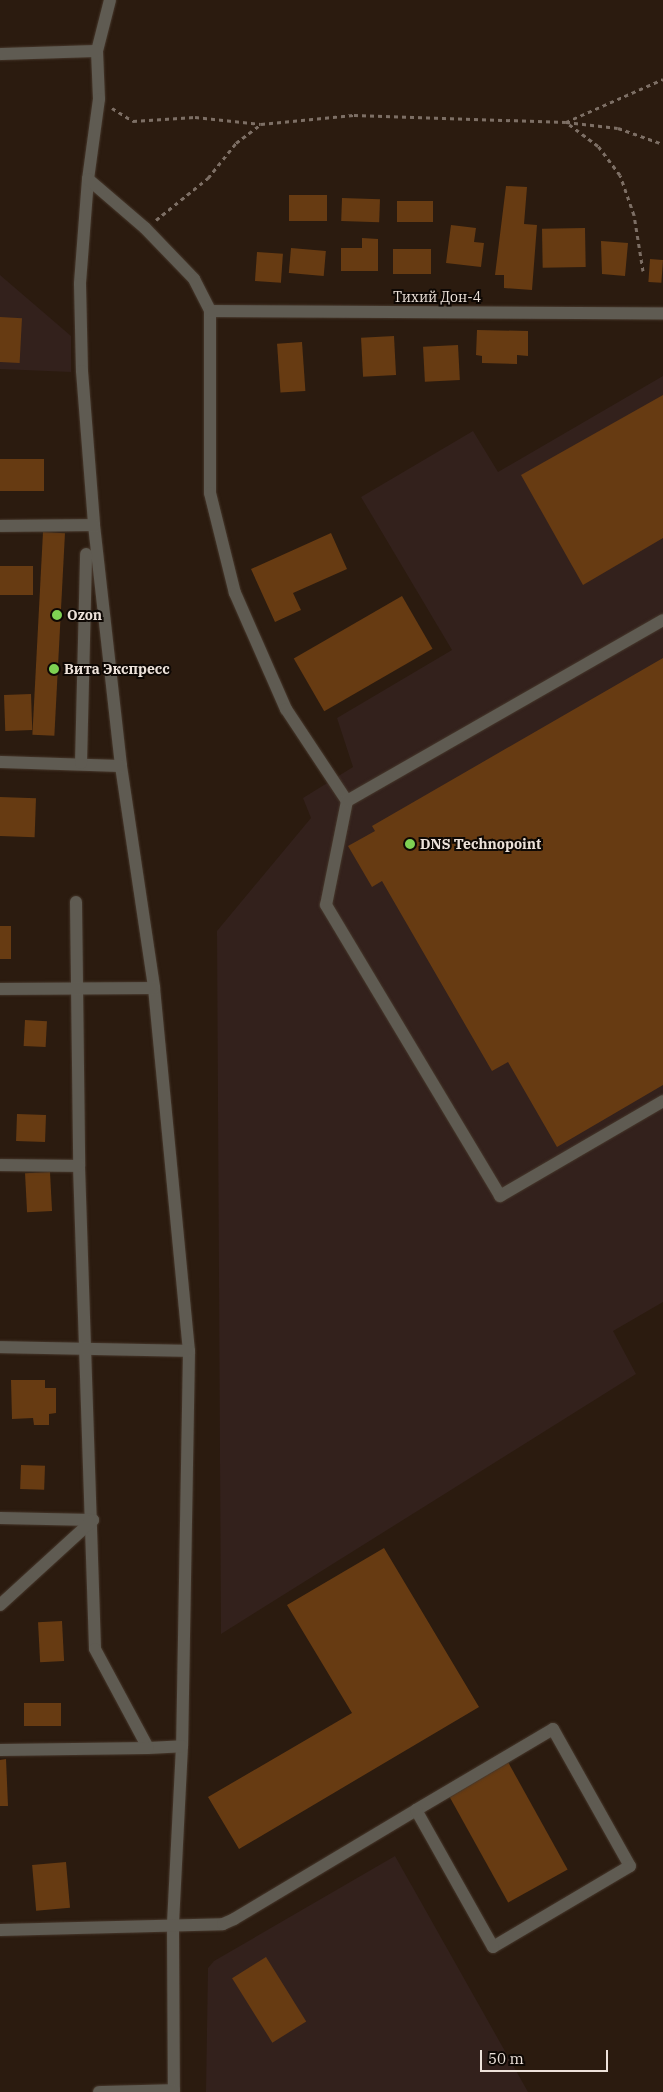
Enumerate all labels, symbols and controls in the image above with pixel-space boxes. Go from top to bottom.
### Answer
street label: Тихий Дон-4 [393,289,481,305]
place label: Ozon [67,607,102,623]
marker: Ozon [51,609,63,621]
place label: Вита Экспресс [64,661,170,677]
marker: Вита Экспресс [48,663,60,675]
place label: DNS Technopoint [420,836,541,852]
marker: DNS Technopoint [404,838,416,850]
scale bar [483,2040,610,2072]
text: 50 m [488,2049,524,2068]

